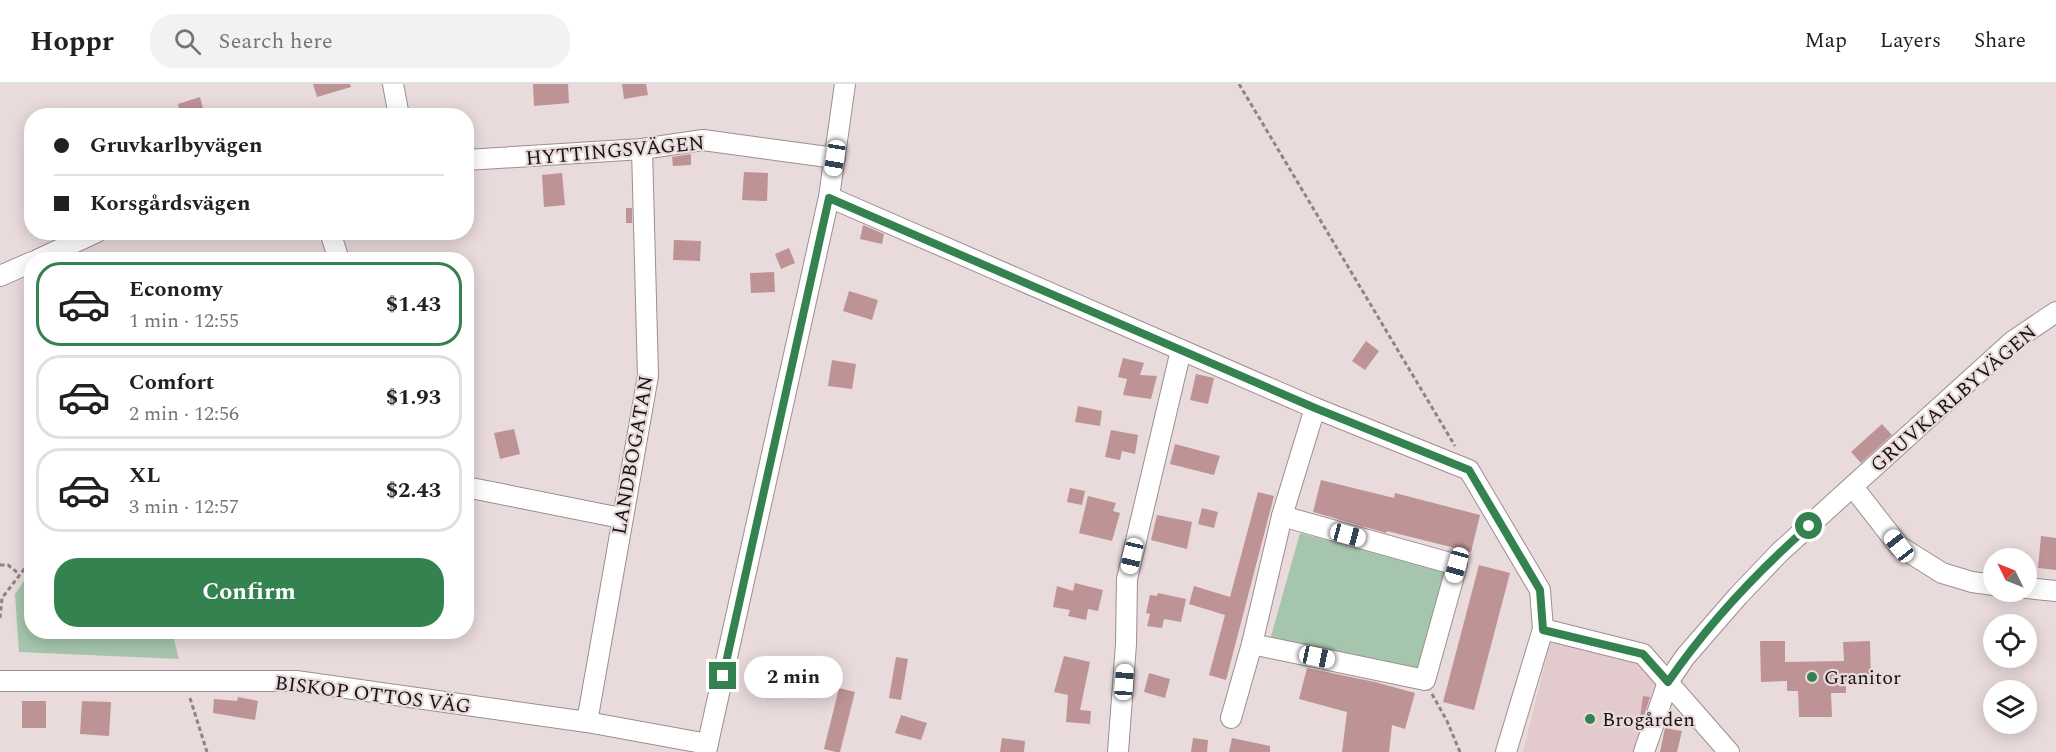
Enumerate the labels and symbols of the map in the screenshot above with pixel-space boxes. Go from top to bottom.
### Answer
street label: HYTTINGSVÄGEN [524,128,706,174]
car [823,139,847,177]
street label: GRUVKARLBYVÄGEN [1864,318,2044,480]
street label: LANDBOGATAN [604,373,662,537]
route start [1795,512,1822,539]
car [1328,522,1368,548]
car [1881,526,1917,566]
car [1119,536,1145,576]
car [1443,545,1471,585]
north arrow [1983,548,2037,602]
car [1298,644,1336,670]
callout: 2 min [744,655,843,697]
route end [709,662,736,689]
car [1114,663,1134,701]
place label: Granitor [1824,663,1901,693]
street label: BISKOP OTTOS VÄG [273,668,473,722]
marker: Granitor [1805,670,1819,684]
place label: Brogården [1602,705,1695,735]
marker: Brogården [1583,712,1597,726]

